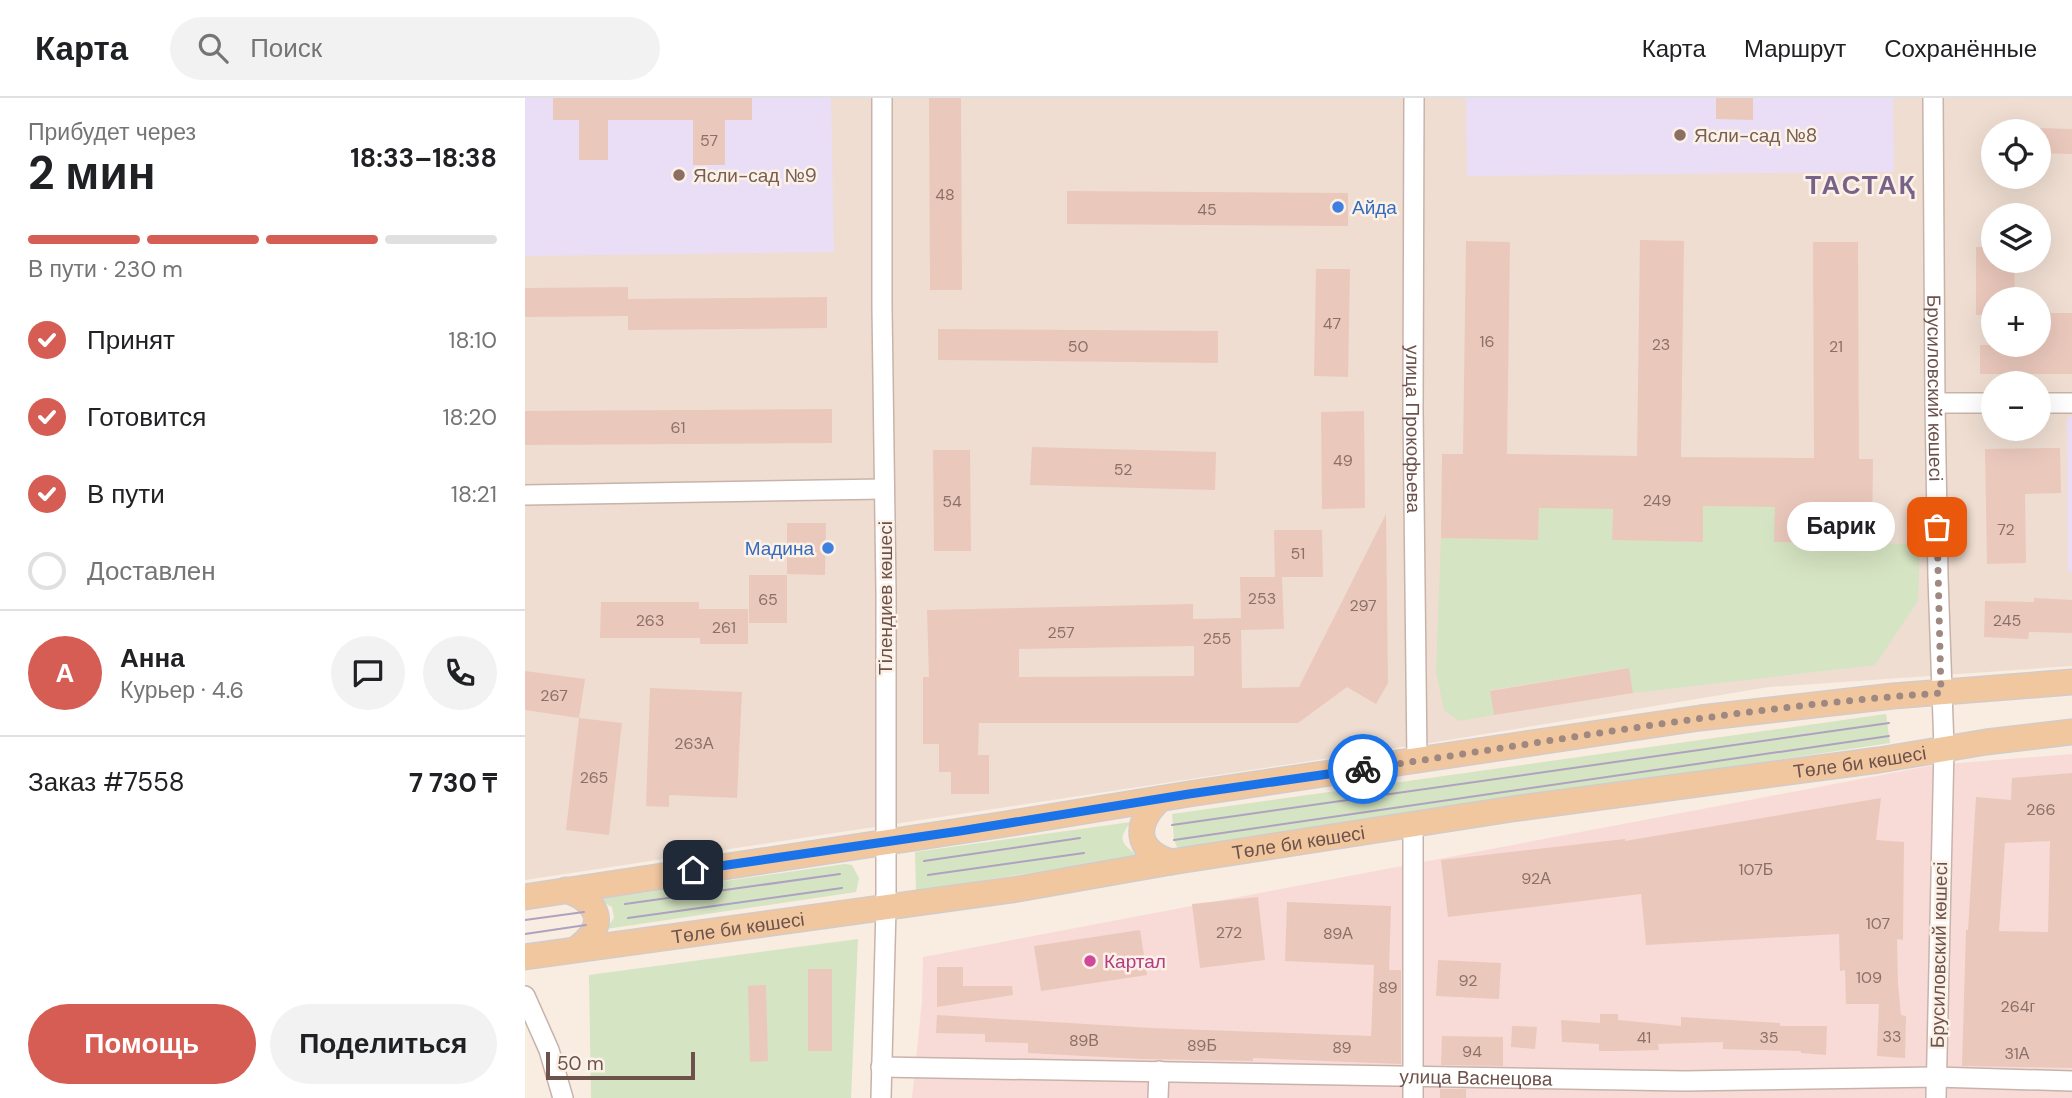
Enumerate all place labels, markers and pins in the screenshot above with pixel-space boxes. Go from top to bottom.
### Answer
place label: Ясли-сад №8 [1694,123,1817,148]
marker: Ясли-сад №8 [1672,127,1688,143]
place label: Ясли-сад №9 [693,163,817,188]
marker: Ясли-сад №9 [671,167,687,183]
place label: Айда [1352,195,1397,220]
marker: Айда [1330,199,1346,215]
pin [1907,497,1967,557]
callout: Барик [1787,502,1895,551]
place label: Мадина [745,536,814,561]
marker: Мадина [820,540,836,556]
pin [663,840,723,900]
place label: Картал [1104,949,1166,974]
marker: Картал [1082,953,1098,969]

